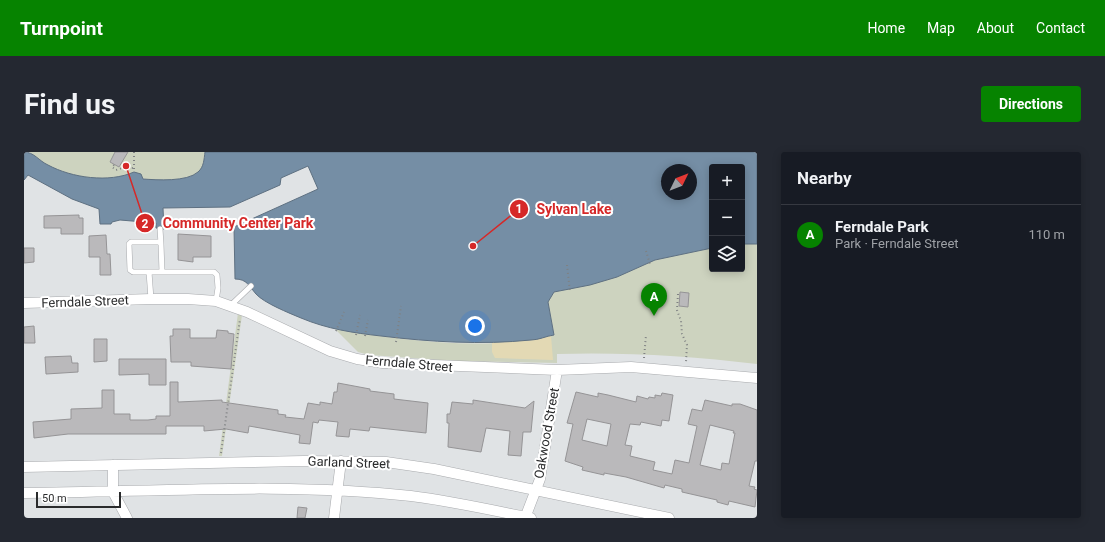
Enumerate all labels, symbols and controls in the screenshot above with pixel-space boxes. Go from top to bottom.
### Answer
text: Turnpoint [20,17,103,40]
text: Home [867,20,905,36]
text: Map [927,20,955,36]
text: About [977,20,1014,36]
text: Contact [1036,20,1085,36]
button: Directions [981,86,1081,122]
text: Find us [24,88,115,121]
north arrow [661,164,697,200]
map controls [709,164,745,272]
button: + [709,164,745,200]
text: Nearby [797,168,852,188]
callout: Sylvan Lake [509,196,620,222]
button: − [709,200,745,236]
text: Sylvan Lake [536,201,612,217]
text: 1 [516,202,522,216]
callout: Community Center Park [135,210,321,236]
text: Community Center Park [163,215,314,231]
text: 2 [142,217,149,231]
text: Ferndale Park [835,218,928,236]
text: A [806,227,814,242]
text: 110 m [1028,227,1065,242]
button: layers [709,236,745,272]
text: Park · Ferndale Street [835,236,959,251]
pin: A [641,283,667,316]
street label: Ferndale Street [41,292,129,311]
your location [465,316,485,336]
street label: Ferndale Street [365,352,453,375]
street label: Oakwood Street [531,386,562,480]
street label: Garland Street [307,454,391,471]
scale bar [36,490,121,509]
text: 50 m [42,492,67,505]

